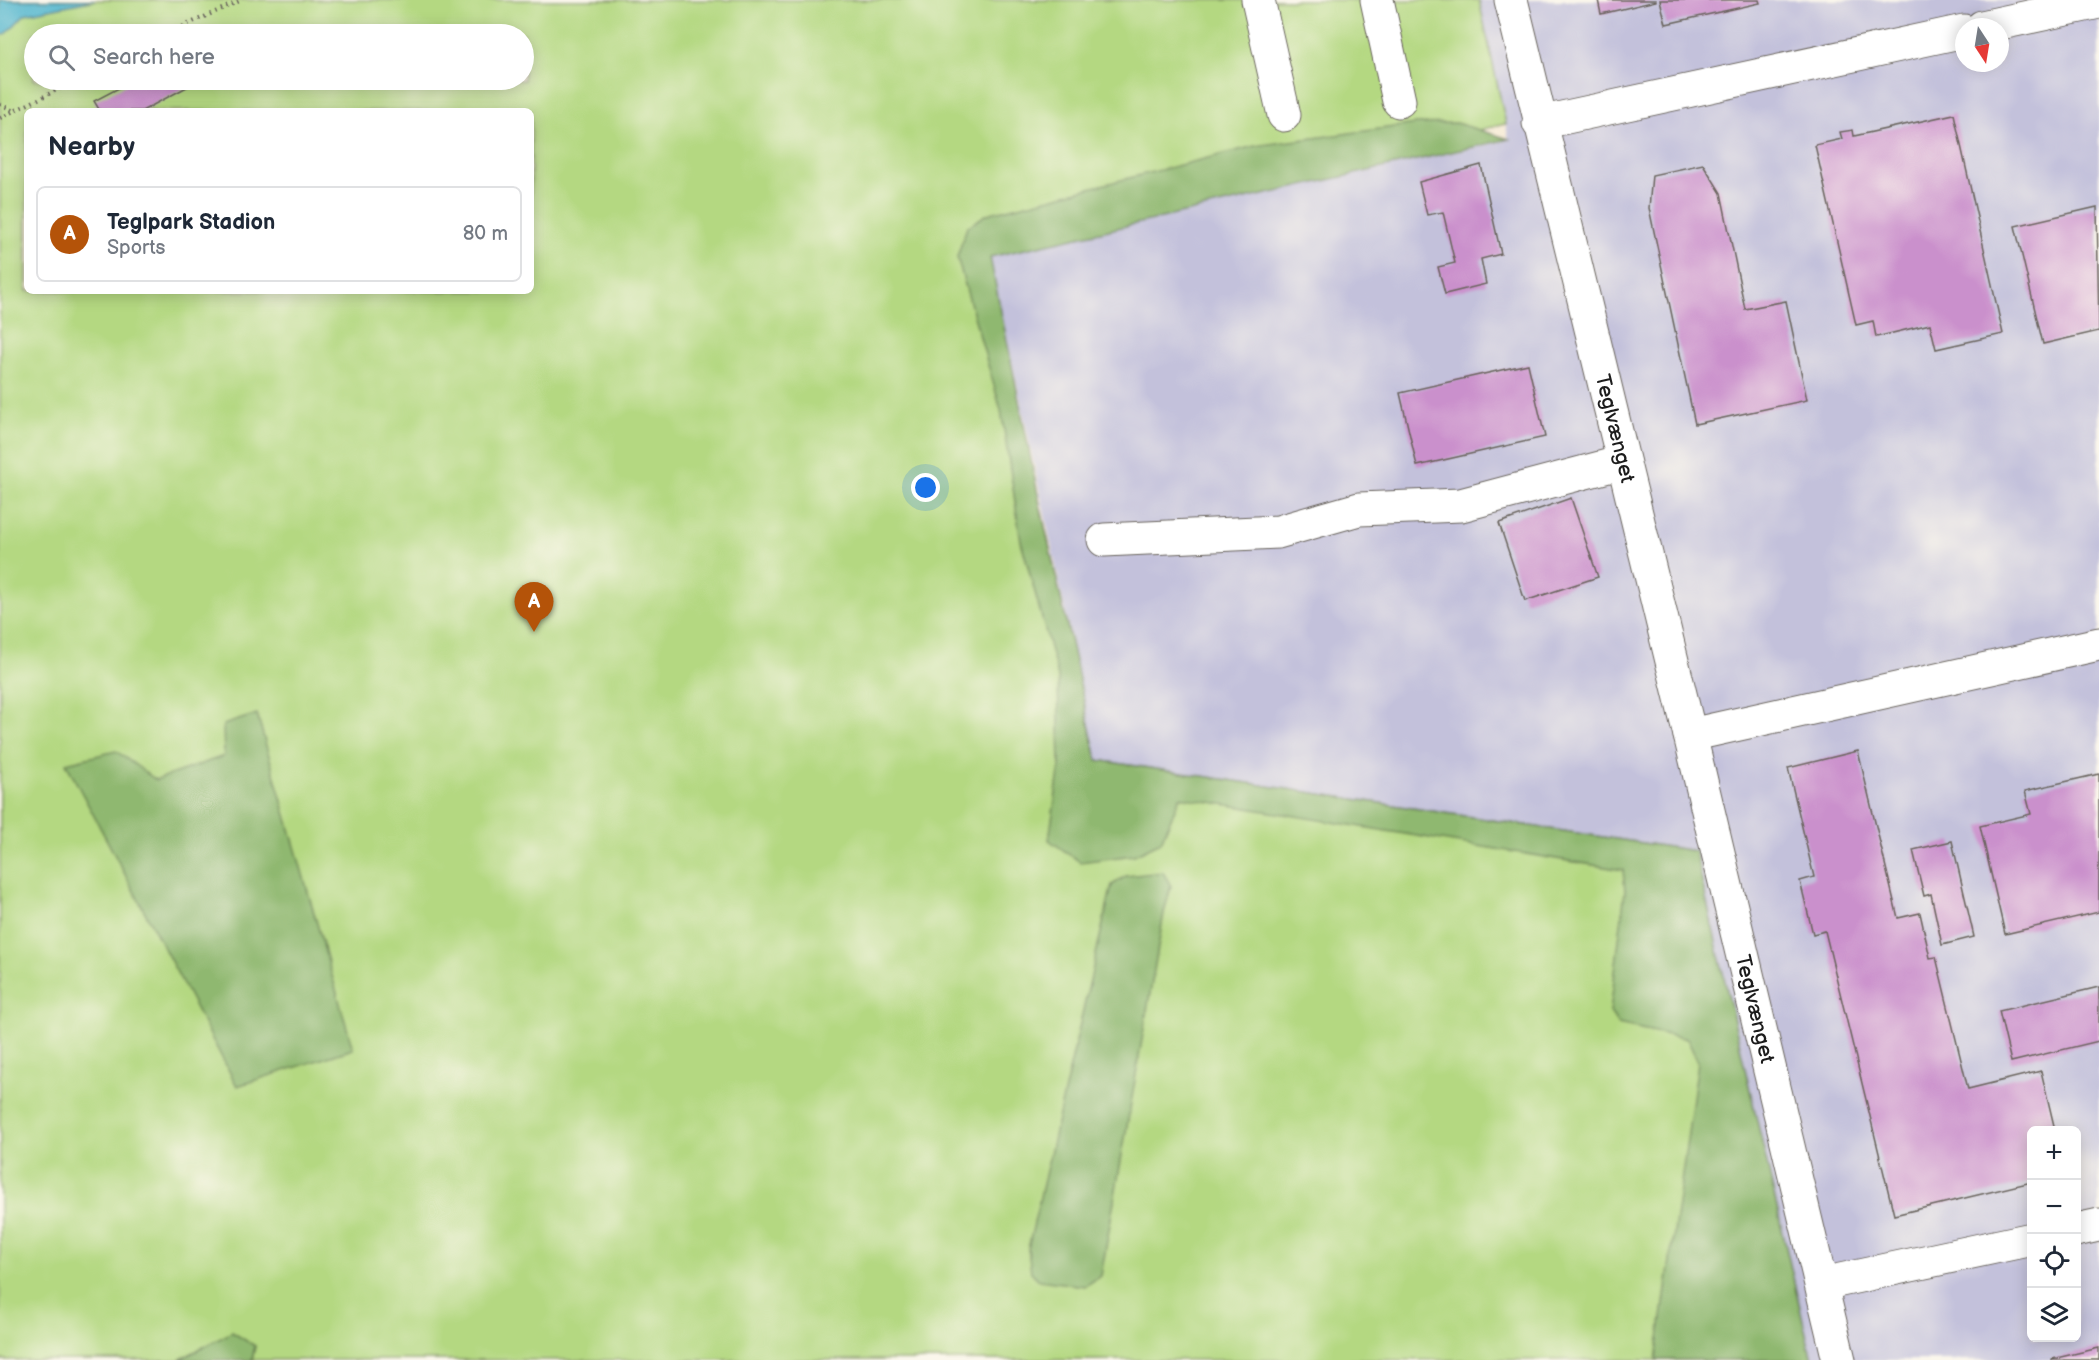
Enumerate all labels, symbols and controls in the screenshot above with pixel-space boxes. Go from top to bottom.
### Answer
north arrow [1955,18,2009,72]
search box [24,24,534,90]
icon: search [45,41,78,74]
text: Search here [93,44,215,71]
text: Nearby [48,132,135,163]
text: Teglpark Stadion [107,209,275,236]
text: A [63,222,76,246]
text: 80 m [463,222,508,246]
text: Sports [107,236,165,260]
street label: Teglvænget [1590,372,1640,486]
your location [911,473,940,502]
pin: A [514,582,554,632]
street label: Teglvænget [1730,952,1780,1066]
map controls [2027,1126,2081,1342]
button: + [2027,1126,2081,1180]
button: − [2027,1180,2081,1234]
button: locate [2027,1234,2081,1288]
button: layers [2027,1288,2081,1342]

